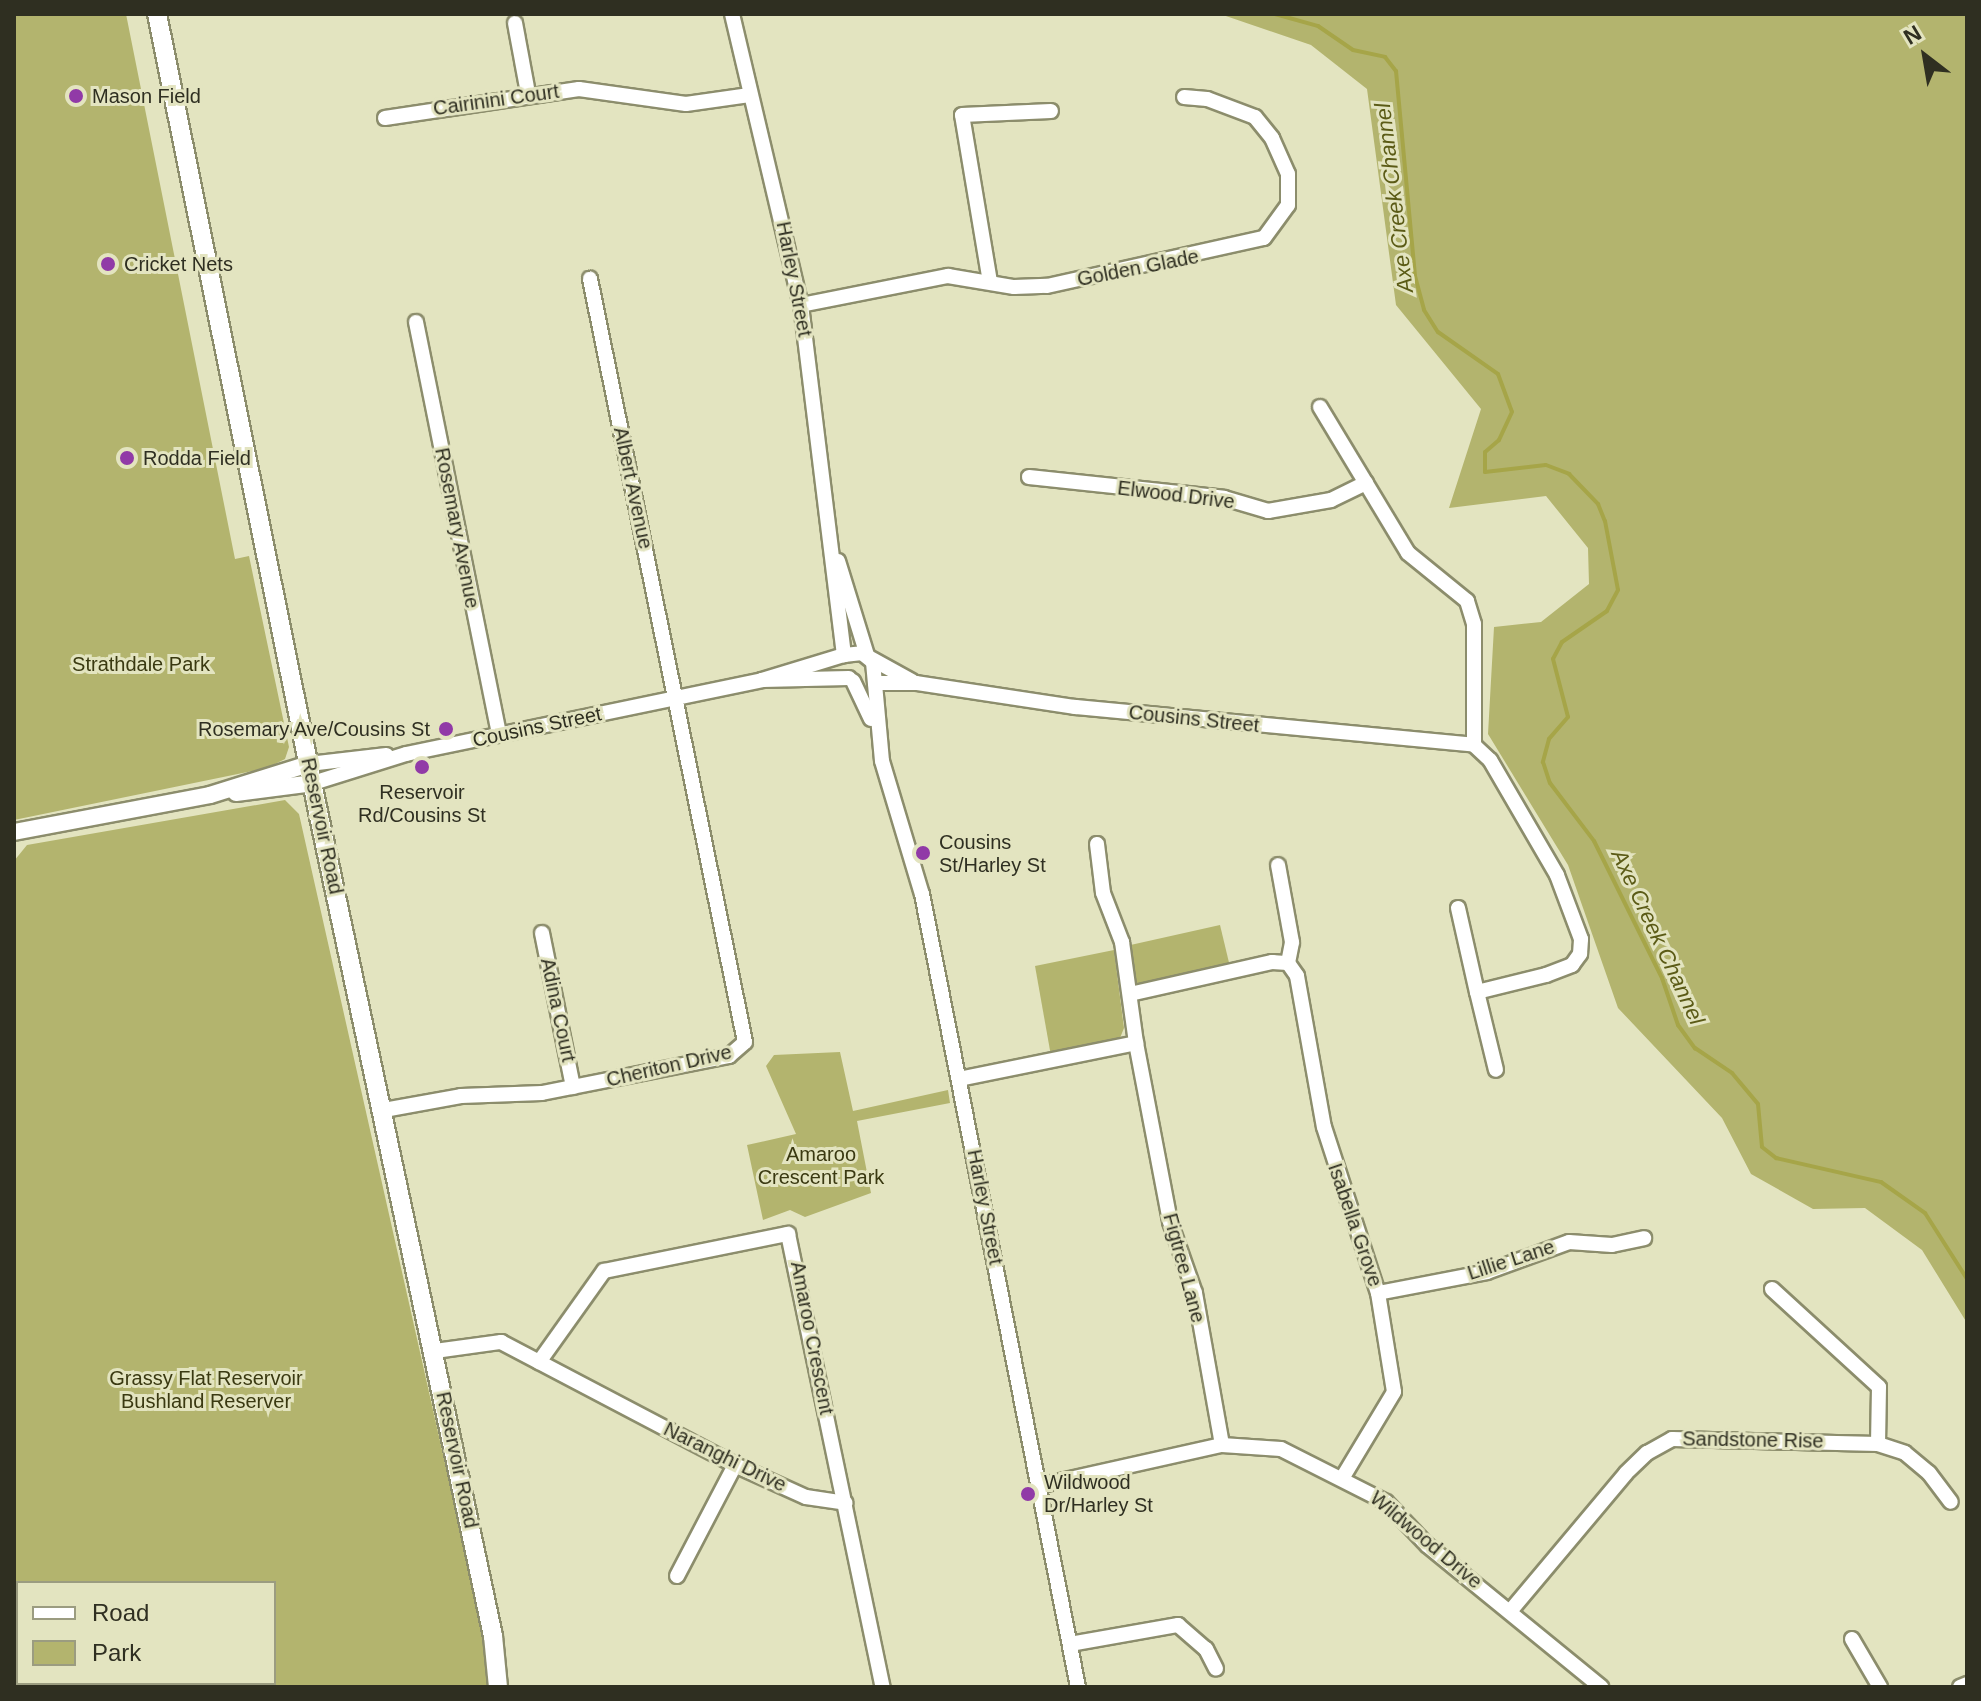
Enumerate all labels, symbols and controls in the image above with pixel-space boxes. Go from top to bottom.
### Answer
north arrow [1885,16,1965,96]
text: N [1899,20,1926,50]
street label: Cairinini Court [432,79,560,121]
place label: Mason Field [92,84,201,108]
marker: Mason Field [67,87,85,105]
water label: Axe Creek Channel [1369,102,1419,294]
street label: Harley Street [771,219,817,339]
street label: Golden Glade [1075,244,1201,292]
place label: Cricket Nets [124,252,233,276]
marker: Cricket Nets [99,255,117,273]
street label: Albert Avenue [608,424,658,552]
street label: Rosemary Avenue [430,445,484,611]
place label: Rodda Field [143,446,251,470]
marker: Rodda Field [118,449,136,467]
street label: Elwood Drive [1116,476,1236,514]
park label: Strathdale Park [72,652,210,676]
street label: Cousins Street [1128,700,1260,738]
street label: Cousins Street [470,702,604,752]
place label: Rosemary Ave/Cousins St [197,717,430,741]
marker: Rosemary Ave/Cousins St [437,720,455,738]
street label: Reservoir Road [296,756,348,896]
marker: Reservoir Rd/Cousins St [413,758,431,776]
place label: Reservoir Rd/Cousins St [358,780,486,827]
place label: Cousins St/Harley St [939,830,1046,877]
marker: Cousins St/Harley St [914,844,932,862]
water label: Axe Creek Channel [1606,845,1710,1029]
street label: Adina Court [535,956,581,1064]
street label: Cheriton Drive [604,1040,734,1092]
park label: Amaroo Crescent Park [758,1143,884,1190]
street label: Harley Street [962,1147,1008,1267]
street label: Isabella Grove [1323,1160,1387,1290]
street label: Figtree Lane [1158,1211,1210,1325]
street label: Lillie Lane [1464,1235,1558,1285]
street label: Amaroo Crescent [785,1259,839,1417]
park label: Grassy Flat Reservoir Bushland Reserver [109,1366,303,1413]
street label: Reservoir Road [431,1390,483,1530]
street label: Naranghi Drive [660,1417,790,1497]
street label: Sandstone Rise [1682,1427,1824,1453]
place label: Wildwood Dr/Harley St [1044,1470,1153,1517]
marker: Wildwood Dr/Harley St [1019,1485,1037,1503]
street label: Wildwood Drive [1365,1486,1487,1594]
legend [16,1581,276,1685]
text: Road [92,1599,149,1626]
text: Park [92,1639,141,1666]

